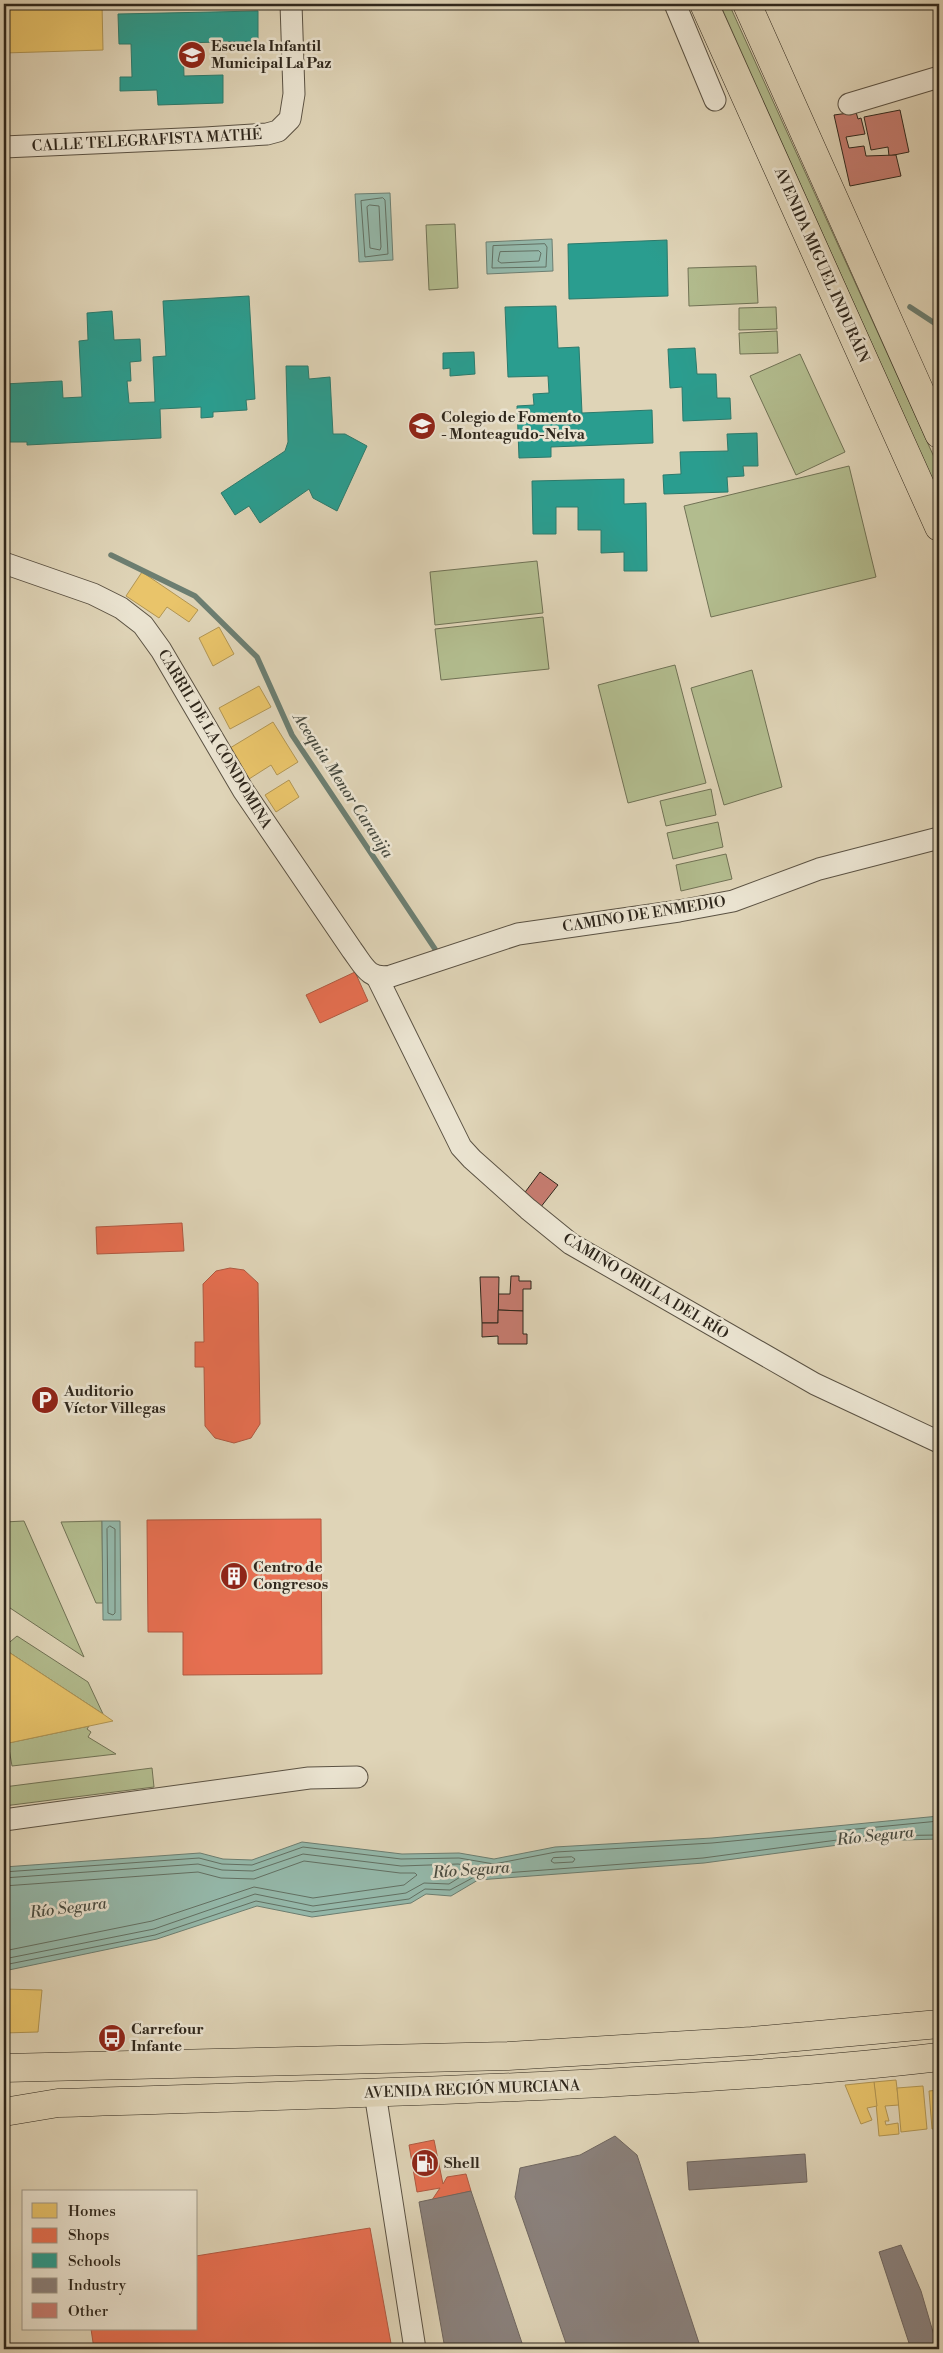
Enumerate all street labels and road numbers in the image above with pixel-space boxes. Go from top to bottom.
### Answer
street label: CALLE TELEGRAFISTA MATHÉ [31,124,263,156]
street label: AVENIDA MIGUEL INDURÁIN [769,163,874,366]
street label: CARRIL DE LA CONDOMINA [153,646,276,833]
street label: CAMINO DE ENMEDIO [561,892,727,937]
street label: CAMINO ORILLA DEL RÍO [559,1228,733,1344]
street label: AVENIDA REGIÓN MURCIANA [363,2075,581,2103]

